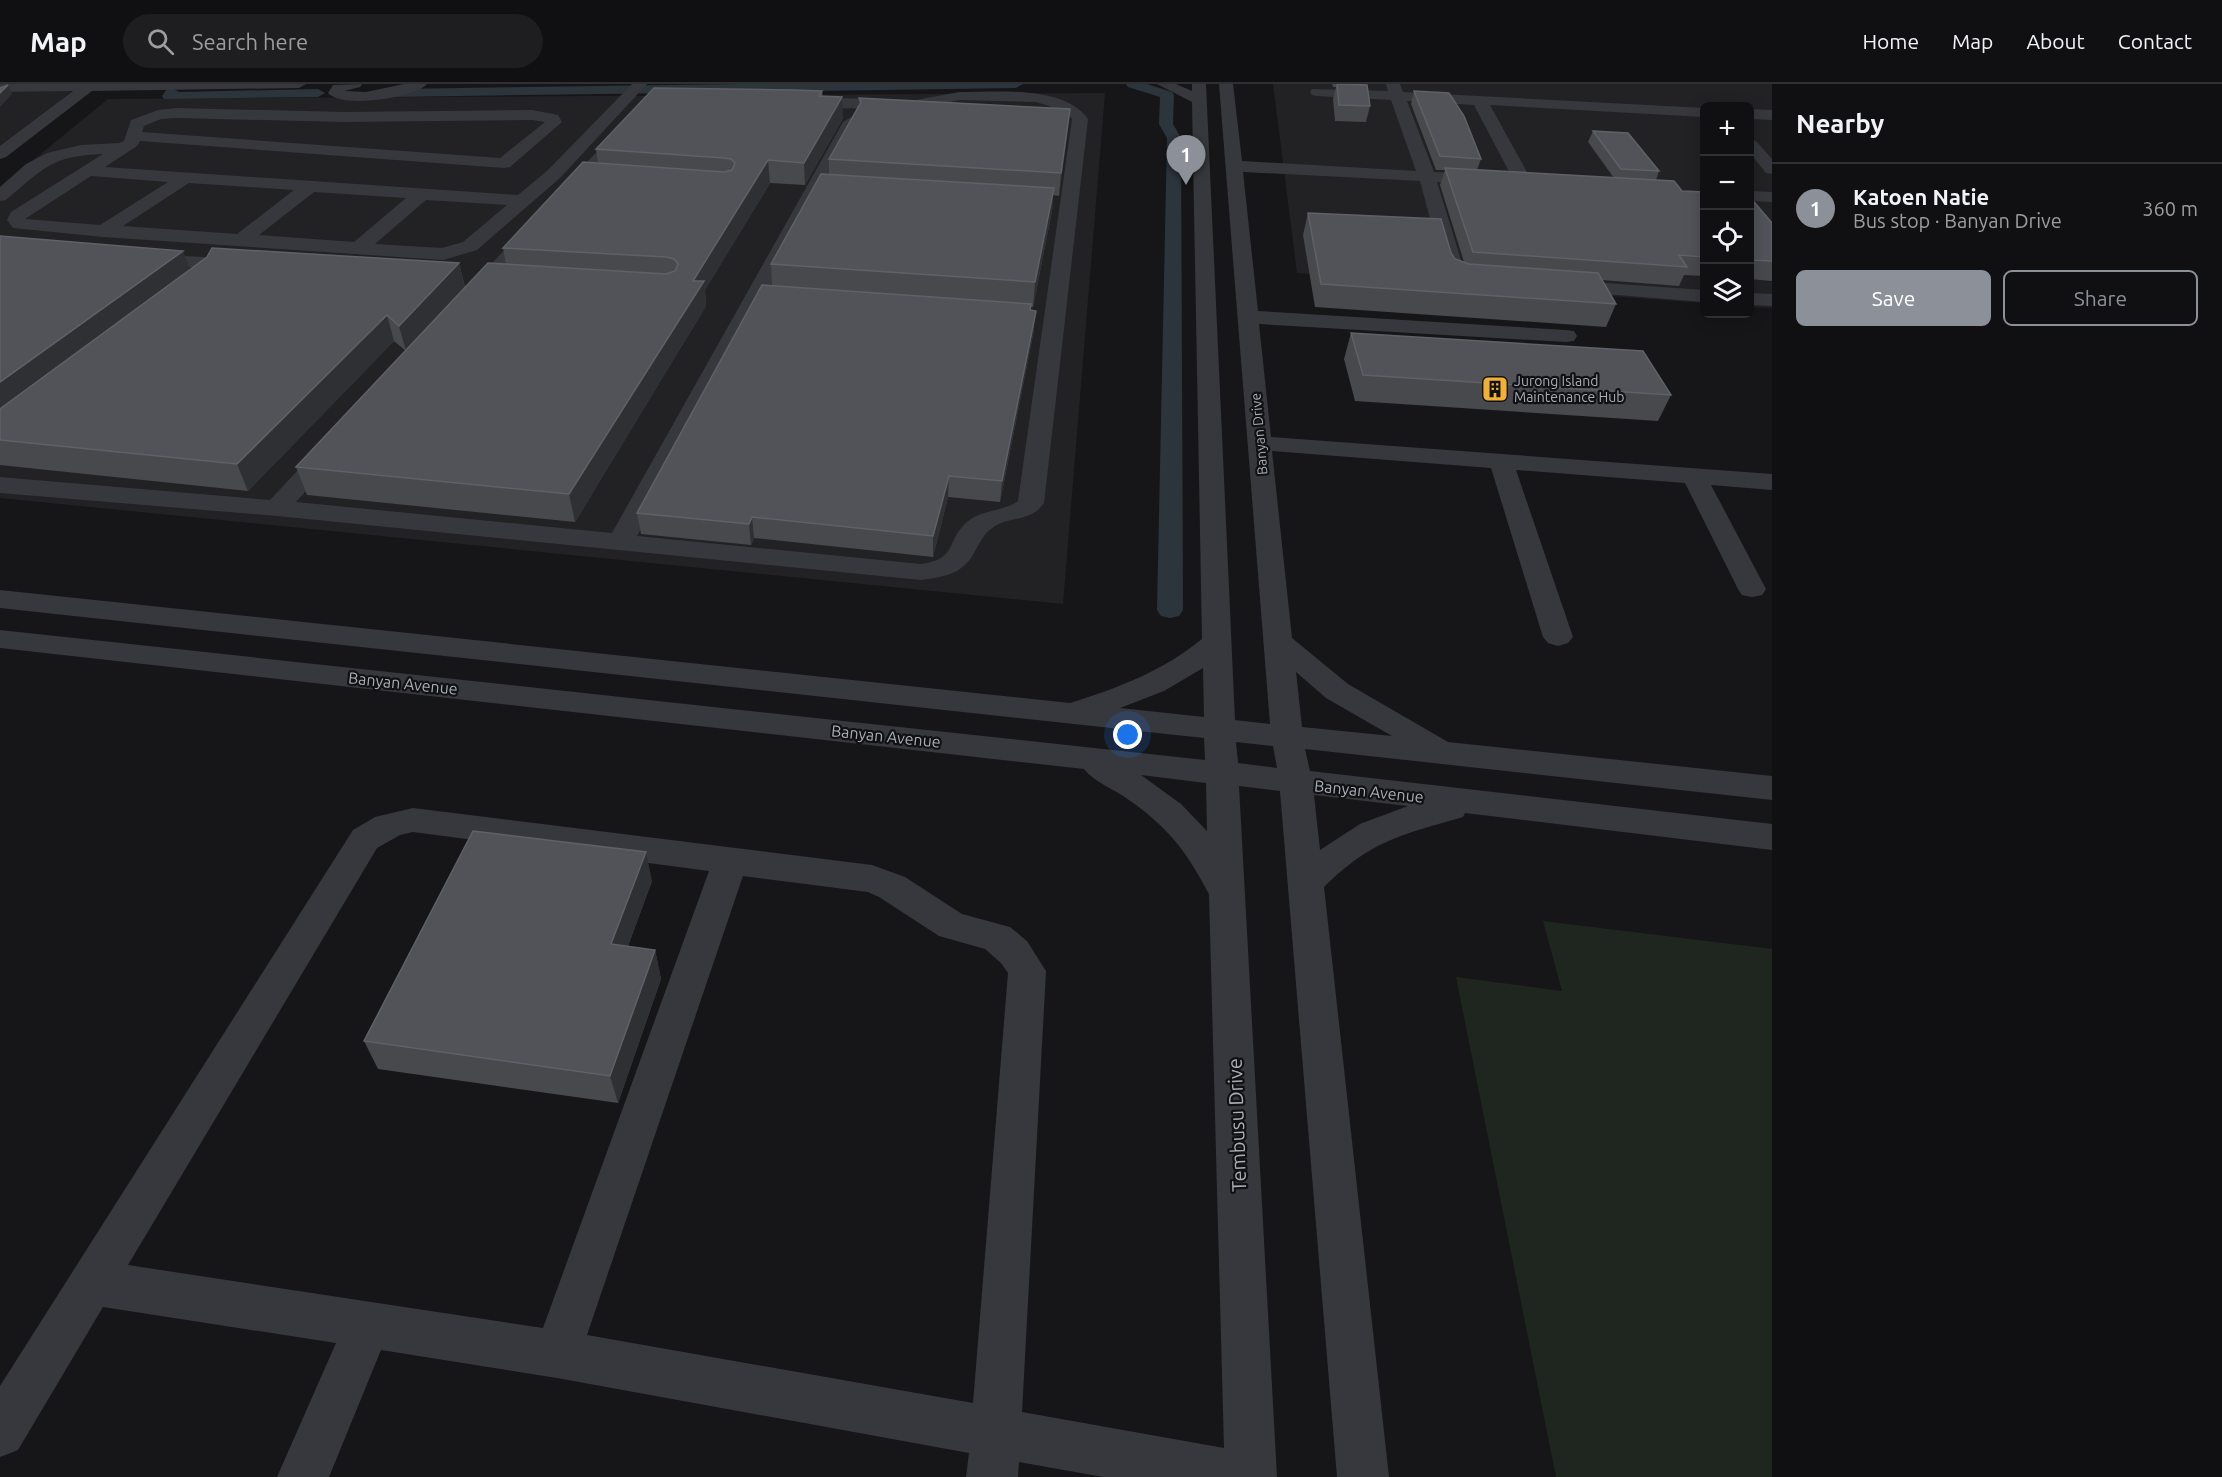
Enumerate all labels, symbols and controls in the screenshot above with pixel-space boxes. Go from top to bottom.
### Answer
search box [123,14,543,68]
icon: search [144,25,177,58]
text: Map [30,26,87,57]
text: Search here [192,29,308,54]
text: Home [1862,29,1919,53]
text: Map [1952,29,1993,53]
text: About [2026,29,2085,53]
text: Contact [2118,29,2192,53]
map controls [1700,102,1754,318]
button: + [1700,102,1754,156]
text: Nearby [1796,109,1884,138]
pin: 1 [1166,135,1206,185]
button: − [1700,156,1754,210]
text: Katoen Natie [1853,184,1989,209]
text: 1 [1810,197,1821,220]
text: 360 m [2142,197,2198,220]
text: Bus stop · Banyan Drive [1853,209,2062,232]
button: locate [1700,210,1754,264]
button: layers [1700,264,1754,318]
button: Save [1796,270,1991,326]
button: Share [2003,270,2198,326]
place label: Jurong Island Maintenance Hub [1514,373,1625,405]
building icon: Jurong Island Maintenance Hub [1480,374,1510,404]
street label: Banyan Drive [1247,392,1271,476]
street label: Banyan Avenue [347,668,459,698]
your location [1113,720,1142,749]
street label: Banyan Avenue [830,721,942,751]
street label: Banyan Avenue [1313,776,1425,806]
street label: Tembusu Drive [1223,1058,1250,1192]

